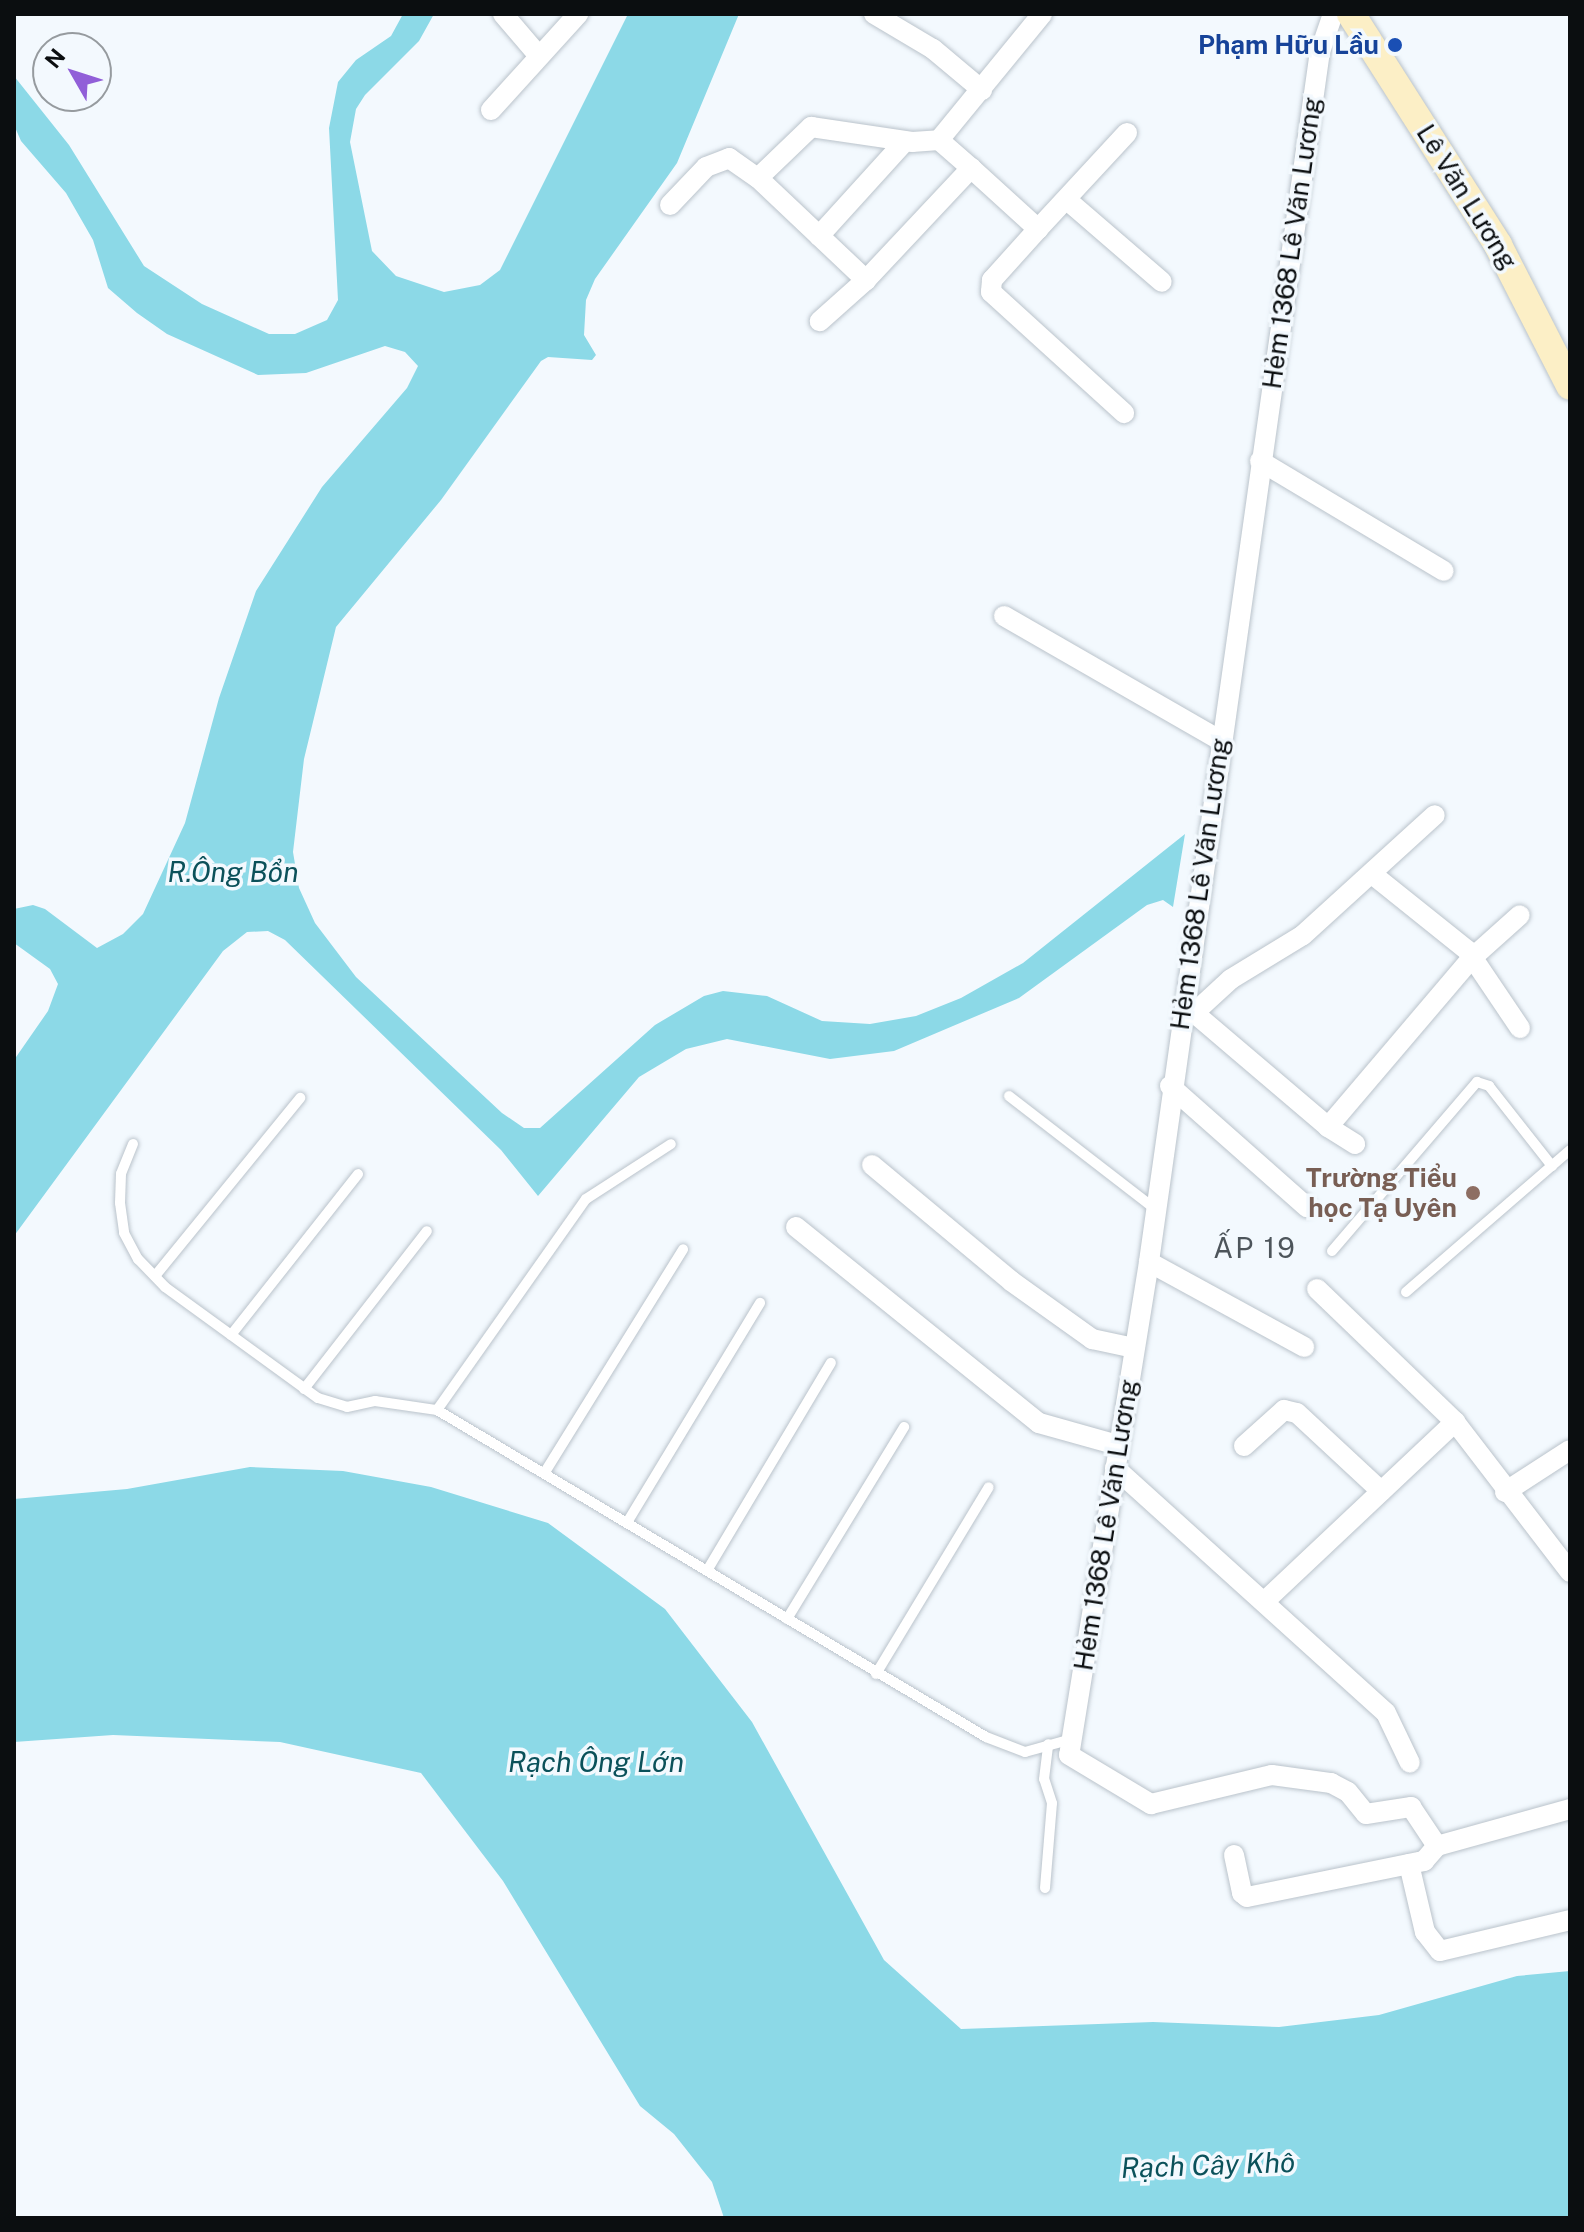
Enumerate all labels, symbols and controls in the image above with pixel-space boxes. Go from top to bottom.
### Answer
place label: Phạm Hữu Lầu [1198,29,1379,61]
north arrow [32,32,112,112]
marker: Phạm Hữu Lầu [1386,36,1404,54]
text: N [39,43,70,73]
street label: Hẻm 1368 Lê Văn Lương [1256,95,1328,391]
street label: Lê Văn Lương [1410,118,1524,276]
street label: Hẻm 1368 Lê Văn Lương [1164,736,1236,1032]
water label: R.Ông Bổn [168,855,298,889]
place label: Trường Tiểu học Tạ Uyên [1306,1162,1457,1224]
marker: Trường Tiểu học Tạ Uyên [1464,1184,1482,1202]
district label: ẤP 19 [1213,1231,1297,1265]
street label: Hẻm 1368 Lê Văn Lương [1068,1377,1144,1673]
water label: Rạch Ông Lớn [508,1745,684,1779]
water label: Rạch Cây Khô [1120,2145,1296,2185]

